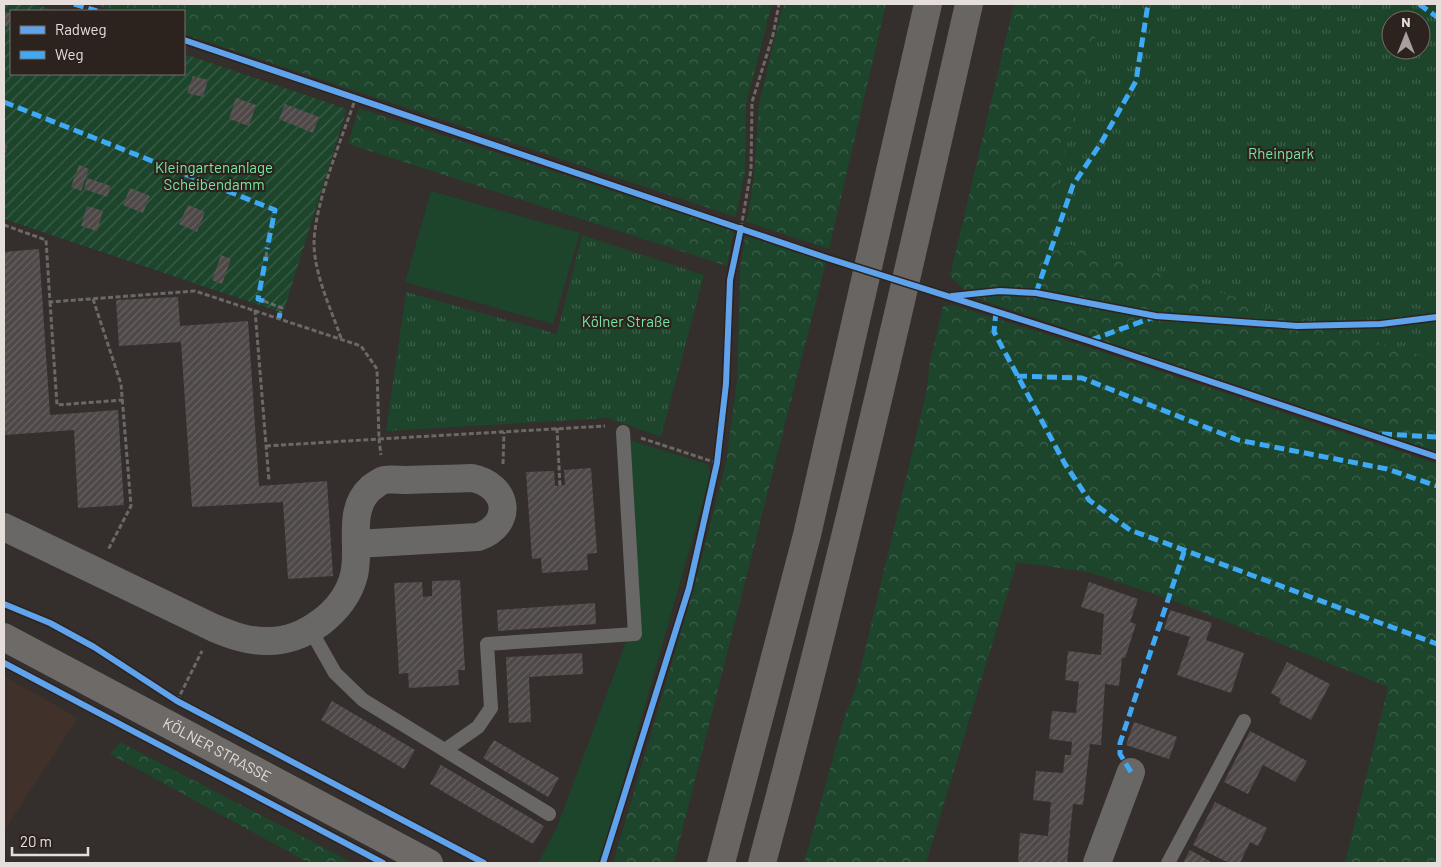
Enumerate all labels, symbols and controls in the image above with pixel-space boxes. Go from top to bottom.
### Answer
legend [10,10,185,75]
north arrow [1381,10,1431,60]
text: N [1401,13,1411,30]
text: Radweg [55,20,107,38]
text: Weg [55,45,83,63]
park label: Rheinpark [1248,144,1314,162]
park label: Kleingartenanlage Scheibendamm [155,158,273,193]
park label: Kölner Straße [582,312,670,330]
street label: KÖLNER STRASSE [160,713,274,785]
scale bar [12,824,89,856]
text: 20 m [20,832,52,850]

